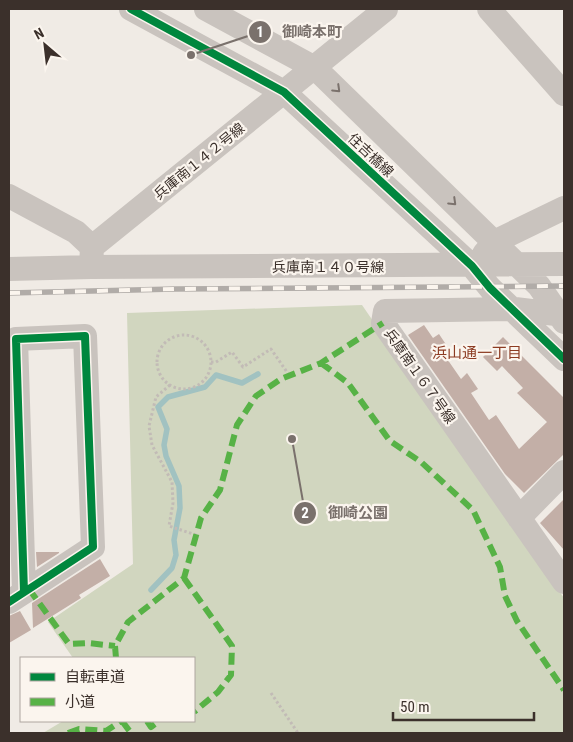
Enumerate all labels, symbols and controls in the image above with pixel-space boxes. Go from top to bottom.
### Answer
callout: 御崎本町 [247,17,352,47]
north arrow [20,20,70,70]
text: 1 [256,23,264,41]
text: 御崎本町 [282,23,342,41]
text: N [31,24,46,43]
one-way arrow [331,83,340,92]
street label: 兵庫南１４２号線 [150,120,248,202]
street label: 住吉橋線 [345,130,397,180]
one-way arrow [447,196,456,205]
street label: 兵庫南１４０号線 [272,259,384,275]
street label: 兵庫南１６７号線 [381,326,459,426]
district label: 浜山通一丁目 [432,344,522,362]
callout: 御崎公園 [293,498,398,528]
text: 2 [301,504,309,522]
text: 御崎公園 [328,504,388,522]
legend [20,657,195,722]
text: 自転車道 [65,668,125,686]
scale bar [393,690,534,722]
text: 小道 [65,693,95,711]
text: 50 m [400,698,430,716]

